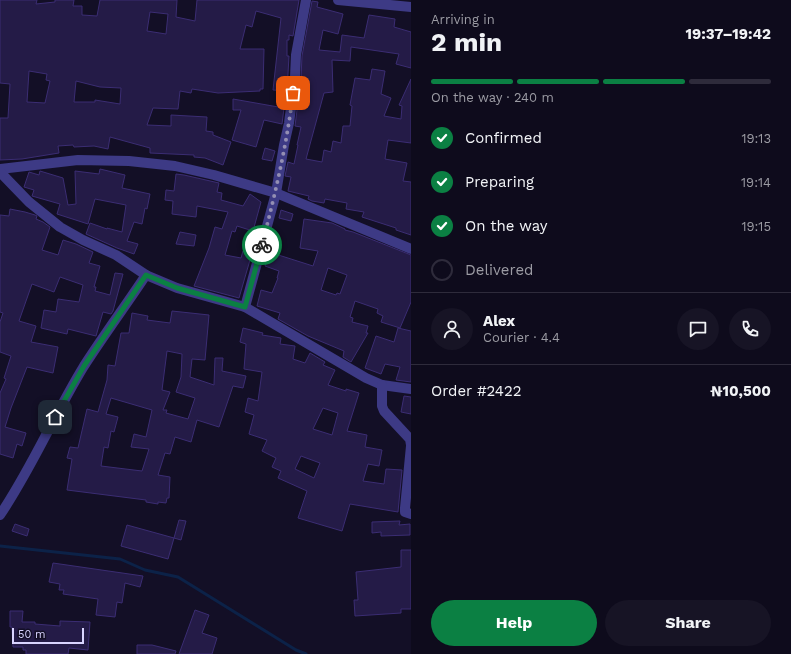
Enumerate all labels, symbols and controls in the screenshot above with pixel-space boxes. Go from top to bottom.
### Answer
text: Arriving in [431,12,495,27]
text: 19:37–19:42 [686,25,771,43]
text: 2 min [431,27,502,57]
pin [276,76,310,110]
icon: bag [282,82,304,104]
text: On the way · 240 m [431,90,554,105]
icon: check [431,127,453,149]
text: Confirmed [465,129,542,147]
text: 19:13 [741,131,771,146]
icon: check [431,171,453,193]
text: Preparing [465,173,534,191]
text: 19:14 [741,175,771,190]
icon: check [431,215,453,237]
text: On the way [465,217,547,235]
text: 19:15 [741,219,771,234]
courier [242,225,282,265]
icon: bike [251,234,273,256]
text: Delivered [465,261,533,279]
button: person [431,308,473,350]
button: chat [677,308,719,350]
button: phone [729,308,771,350]
text: Alex [483,312,515,330]
text: Courier · 4.4 [483,330,560,345]
text: Order #2422 [431,382,522,400]
text: ₦10,500 [710,382,771,400]
pin [38,400,72,434]
icon: home [44,406,66,428]
button: Help [431,600,597,646]
button: Share [605,600,771,646]
scale bar [12,626,84,645]
text: 50 m [18,628,45,641]

